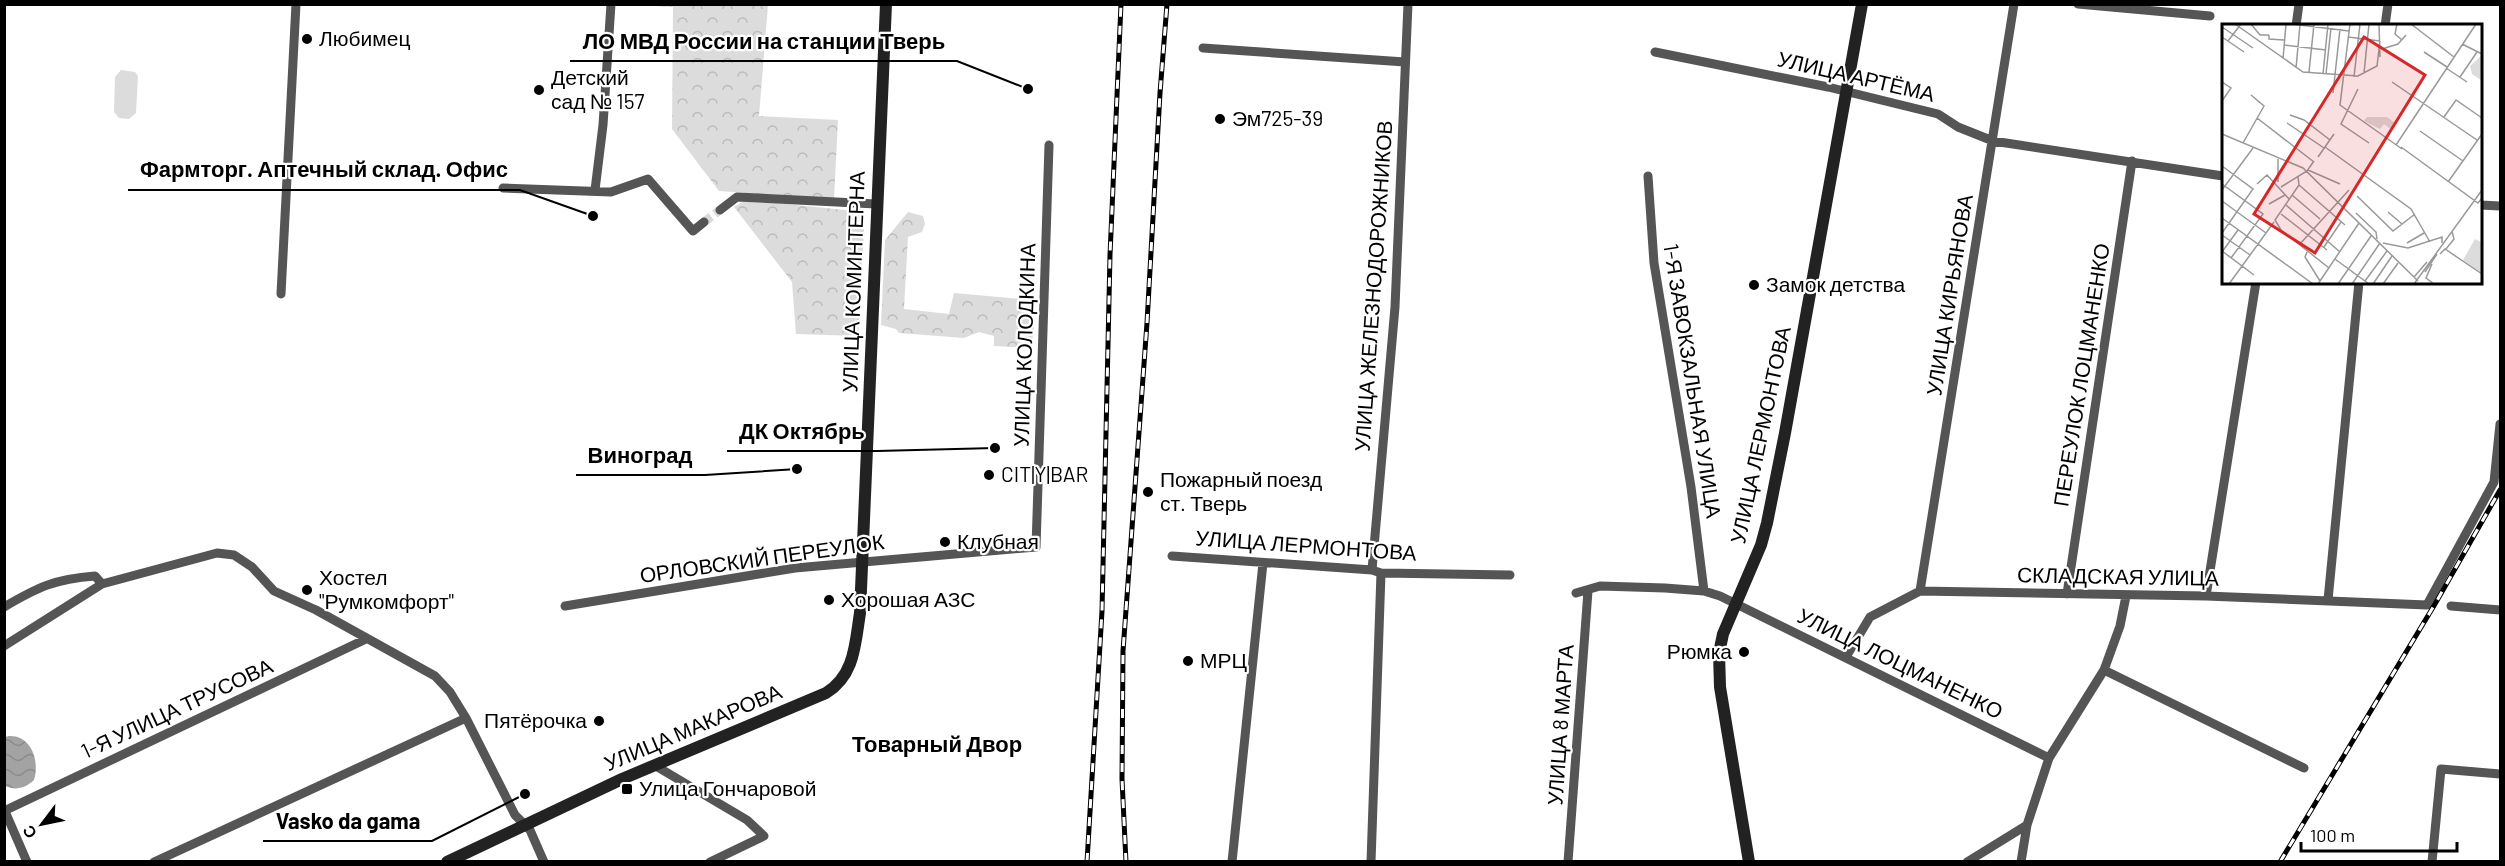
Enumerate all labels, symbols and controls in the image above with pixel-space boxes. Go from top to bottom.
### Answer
callout: ЛО МВД России на станции Тверь [570,21,957,61]
inset map [2222,24,2481,284]
place label: Любимец [319,25,410,50]
text: ЛО МВД России на станции Тверь [583,27,945,54]
marker: Любимец [300,32,314,46]
street label: УЛИЦА АРТЁМА [1775,45,1937,106]
place label: Детский сад № 157 [551,64,645,113]
marker: Детский сад № 157 [532,83,546,97]
place label: Эм725-39 [1232,105,1323,130]
marker: Эм725-39 [1213,112,1227,126]
street label: УЛИЦА ЖЕЛЕЗНОДОРОЖНИКОВ [1348,120,1397,452]
callout: Фармторг. Аптечный склад. Офис [128,150,520,190]
text: Фармторг. Аптечный склад. Офис [140,155,508,182]
street label: УЛИЦА КОМИНТЕРНА [836,171,869,393]
street label: УЛИЦА КИРЬЯНОВА [1920,192,1977,397]
street label: ПЕРЕУЛОК ЛОЦМАНЕНКО [2047,241,2114,508]
street label: 1-Я ЗАВОКЗАЛЬНАЯ УЛИЦА [1659,242,1728,520]
street label: УЛИЦА КОЛОДКИНА [1007,243,1040,447]
place label: Замок детства [1766,271,1906,296]
marker: Замок детства [1747,278,1761,292]
street label: УЛИЦА ЛЕРМОНТОВА [1724,324,1795,546]
callout: ДК Октябрь [727,411,877,451]
text: ДК Октябрь [739,417,865,444]
callout: Виноград [576,435,705,475]
text: Виноград [588,441,692,468]
place label: CIT|Y|BAR [1001,461,1088,486]
place label: Пожарный поезд ст. Тверь [1160,466,1322,515]
marker: CIT|Y|BAR [982,468,996,482]
marker: Пожарный поезд ст. Тверь [1141,485,1155,499]
street label: УЛИЦА ЛЕРМОНТОВА [1195,524,1417,565]
street label: ОРЛОВСКИЙ ПЕРЕУЛОК [638,528,886,587]
place label: Клубная [957,528,1039,553]
marker: Клубная [938,535,952,549]
street label: СКЛАДСКАЯ УЛИЦА [2017,561,2219,590]
place label: Хостел "Румкомфорт" [319,564,454,613]
marker: Хостел "Румкомфорт" [300,583,314,597]
place label: Хорошая АЗС [841,586,975,611]
marker: Хорошая АЗС [822,593,836,607]
street label: УЛИЦА ЛОЦМАНЕНКО [1794,602,2007,723]
place label: Рюмка [1667,638,1732,663]
street label: УЛИЦА 8 МАРТА [1541,644,1578,806]
marker: Рюмка [1737,645,1751,659]
place label: МРЦ [1200,647,1248,672]
street label: 1-Я УЛИЦА ТРУСОВА [77,652,276,763]
marker: МРЦ [1181,654,1195,668]
street label: УЛИЦА МАКАРОВА [600,678,785,775]
place label: Пятёрочка [484,707,587,732]
marker: Пятёрочка [592,714,606,728]
district label: Товарный Двор [852,730,1022,757]
place label: Улица Гончаровой [639,775,816,800]
marker: Улица Гончаровой [620,782,634,796]
north arrow [12,794,72,854]
callout: Vasko da gama [263,801,432,841]
text: Vasko da gama [276,807,420,833]
scale bar [2301,815,2457,853]
text: С [18,822,40,842]
text: 100 m [2310,824,2355,846]

